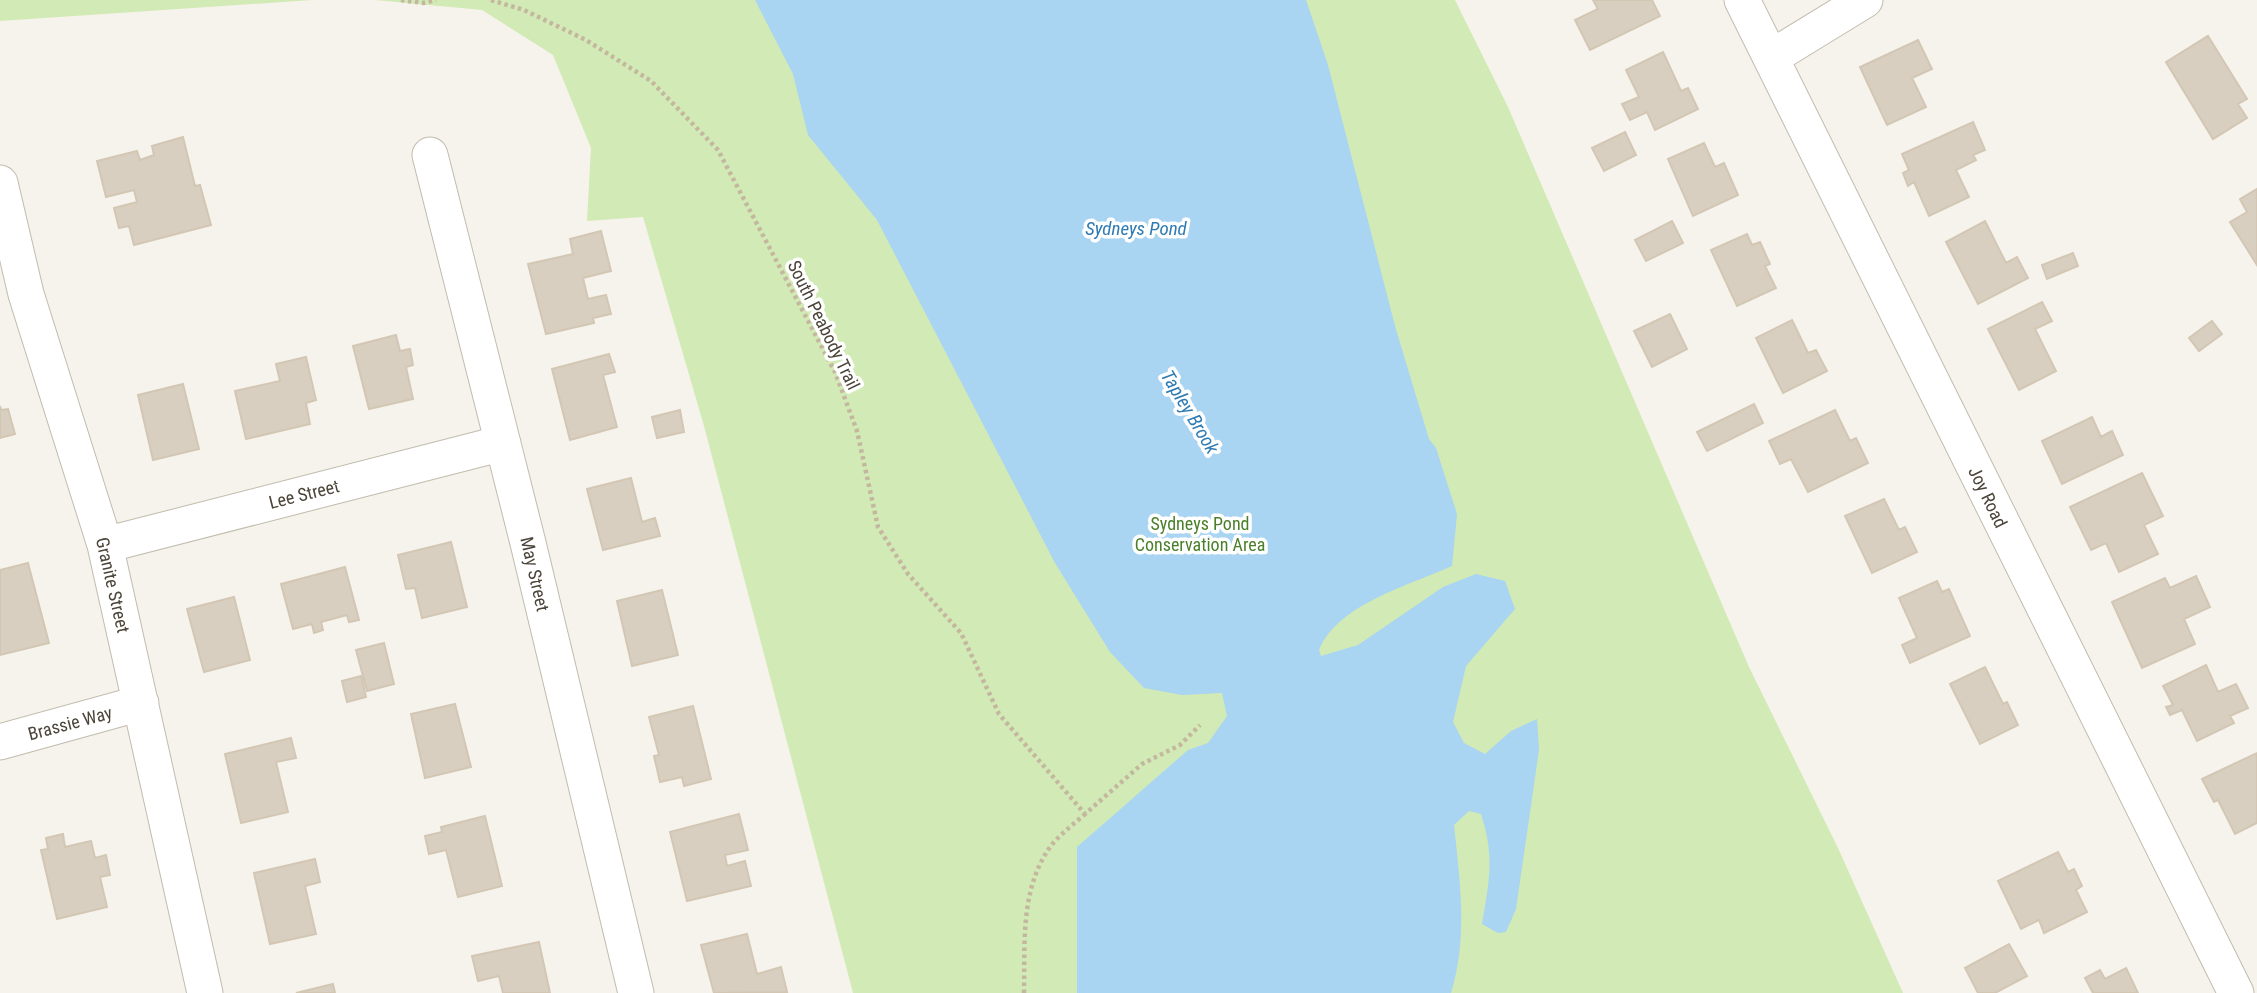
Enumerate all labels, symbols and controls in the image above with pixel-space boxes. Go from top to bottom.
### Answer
water label: Sydneys Pond [1085,217,1188,240]
street label: South Peabody Trail [784,257,864,393]
water label: Tapley Brook [1156,366,1224,459]
street label: Joy Road [1964,463,2012,531]
street label: Lee Street [267,475,341,513]
park label: Sydneys Pond Conservation Area [1135,513,1265,555]
street label: Granite Street [92,535,134,635]
street label: May Street [516,535,554,613]
street label: Brassie Way [26,702,115,744]

